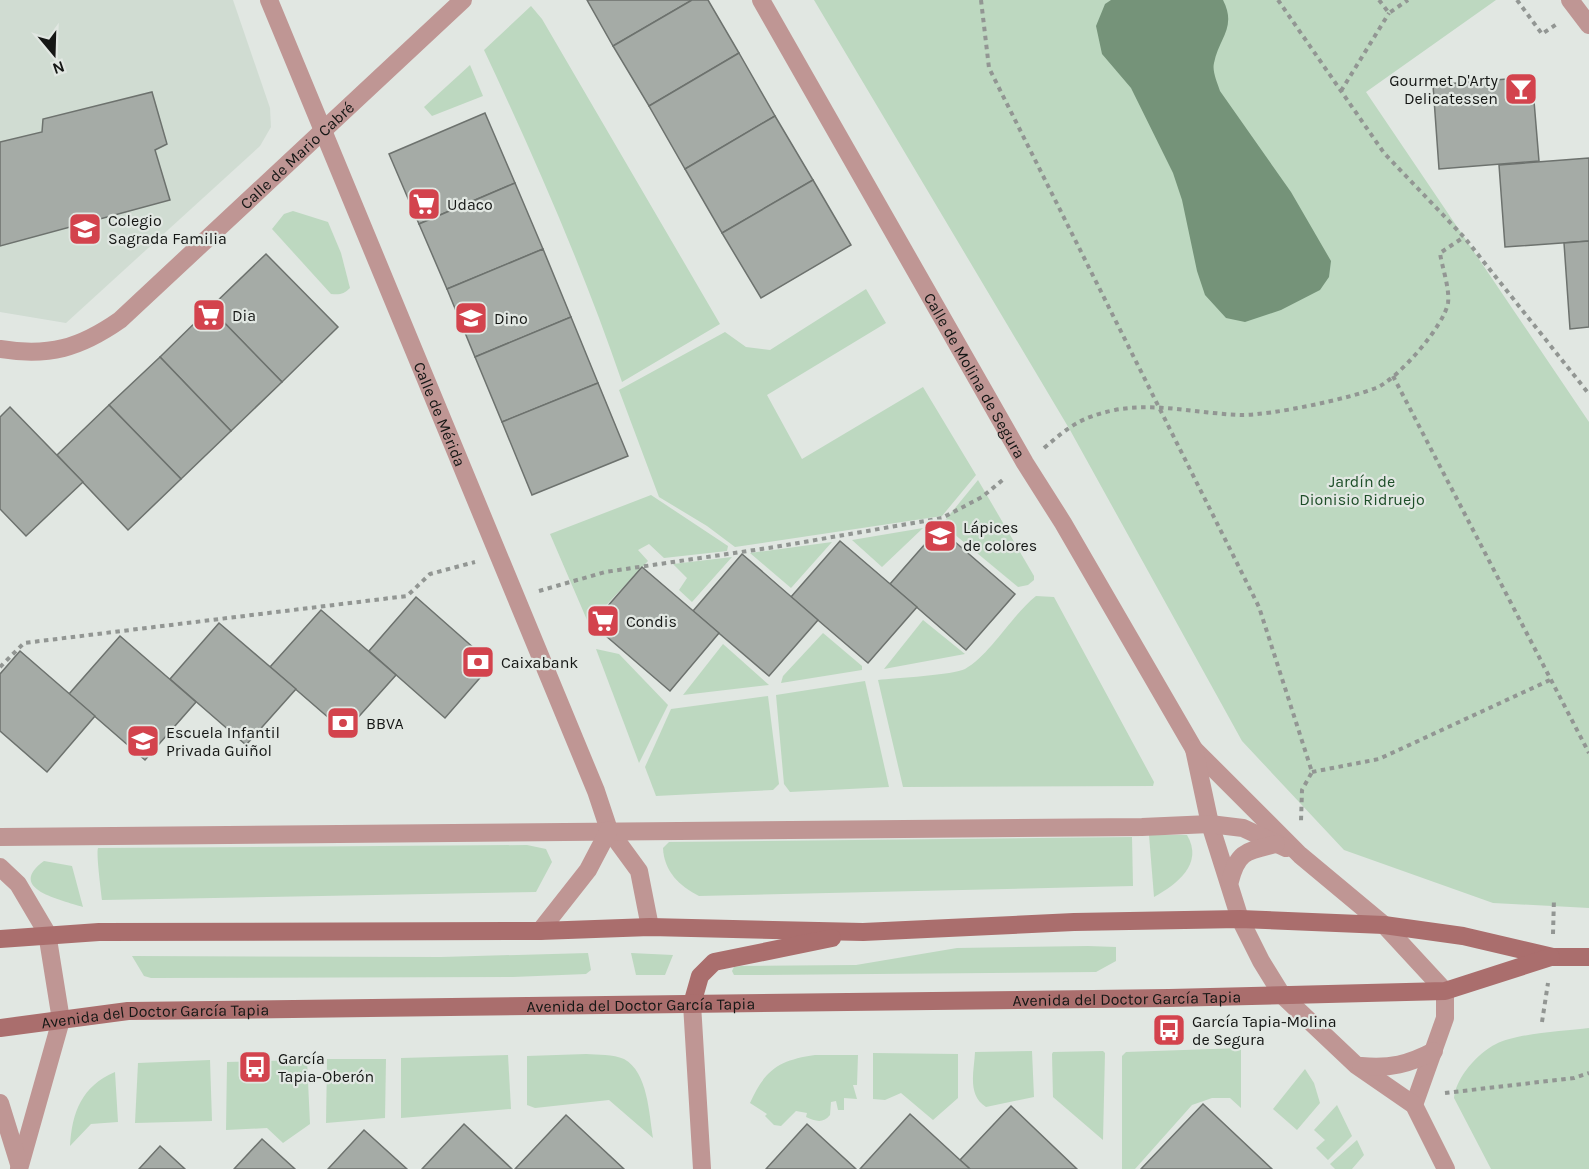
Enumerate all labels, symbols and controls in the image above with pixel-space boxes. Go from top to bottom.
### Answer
north arrow [24,24,84,84]
text: N [50,57,67,79]
place label: Gourmet D'Arty Delicatessen [1389,71,1499,108]
bar icon: Gourmet D'Arty Delicatessen [1503,71,1539,107]
street label: Calle de Mario Cabré [236,97,358,213]
supermarket icon: Udaco [406,186,442,222]
place label: Udaco [447,195,493,214]
school or university icon: Colegio Sagrada Familia [67,211,103,247]
place label: Colegio Sagrada Familia [108,211,227,248]
street label: Calle de Molina de Segura [920,289,1030,462]
supermarket icon: Dia [191,297,227,333]
school or university icon: Dino [453,300,489,336]
place label: Dia [232,306,256,325]
place label: Dino [494,309,528,328]
street label: Calle de Mérida [410,359,470,469]
park label: Jardín de Dionisio Ridruejo [1299,472,1425,509]
school or university icon: Lápices de colores [922,518,958,554]
place label: Lápices de colores [963,518,1037,555]
supermarket icon: Condis [585,603,621,639]
place label: Condis [626,612,677,631]
bank icon: Caixabank [460,644,496,680]
place label: Caixabank [501,653,578,672]
bank icon: BBVA [325,705,361,741]
place label: BBVA [366,714,404,733]
school or university icon: Escuela Infantil Privada Guiñol [125,723,161,759]
place label: Escuela Infantil Privada Guiñol [166,723,280,760]
street label: Avenida del Doctor García Tapia [1012,987,1241,1009]
street label: Avenida del Doctor García Tapia [526,994,755,1016]
street label: Avenida del Doctor García Tapia [40,1000,269,1032]
bus stop icon: García Tapia-Molina de Segura [1151,1012,1187,1048]
place label: García Tapia-Molina de Segura [1192,1012,1336,1049]
bus stop icon: García Tapia-Oberón [237,1049,273,1085]
place label: García Tapia-Oberón [278,1049,374,1086]

